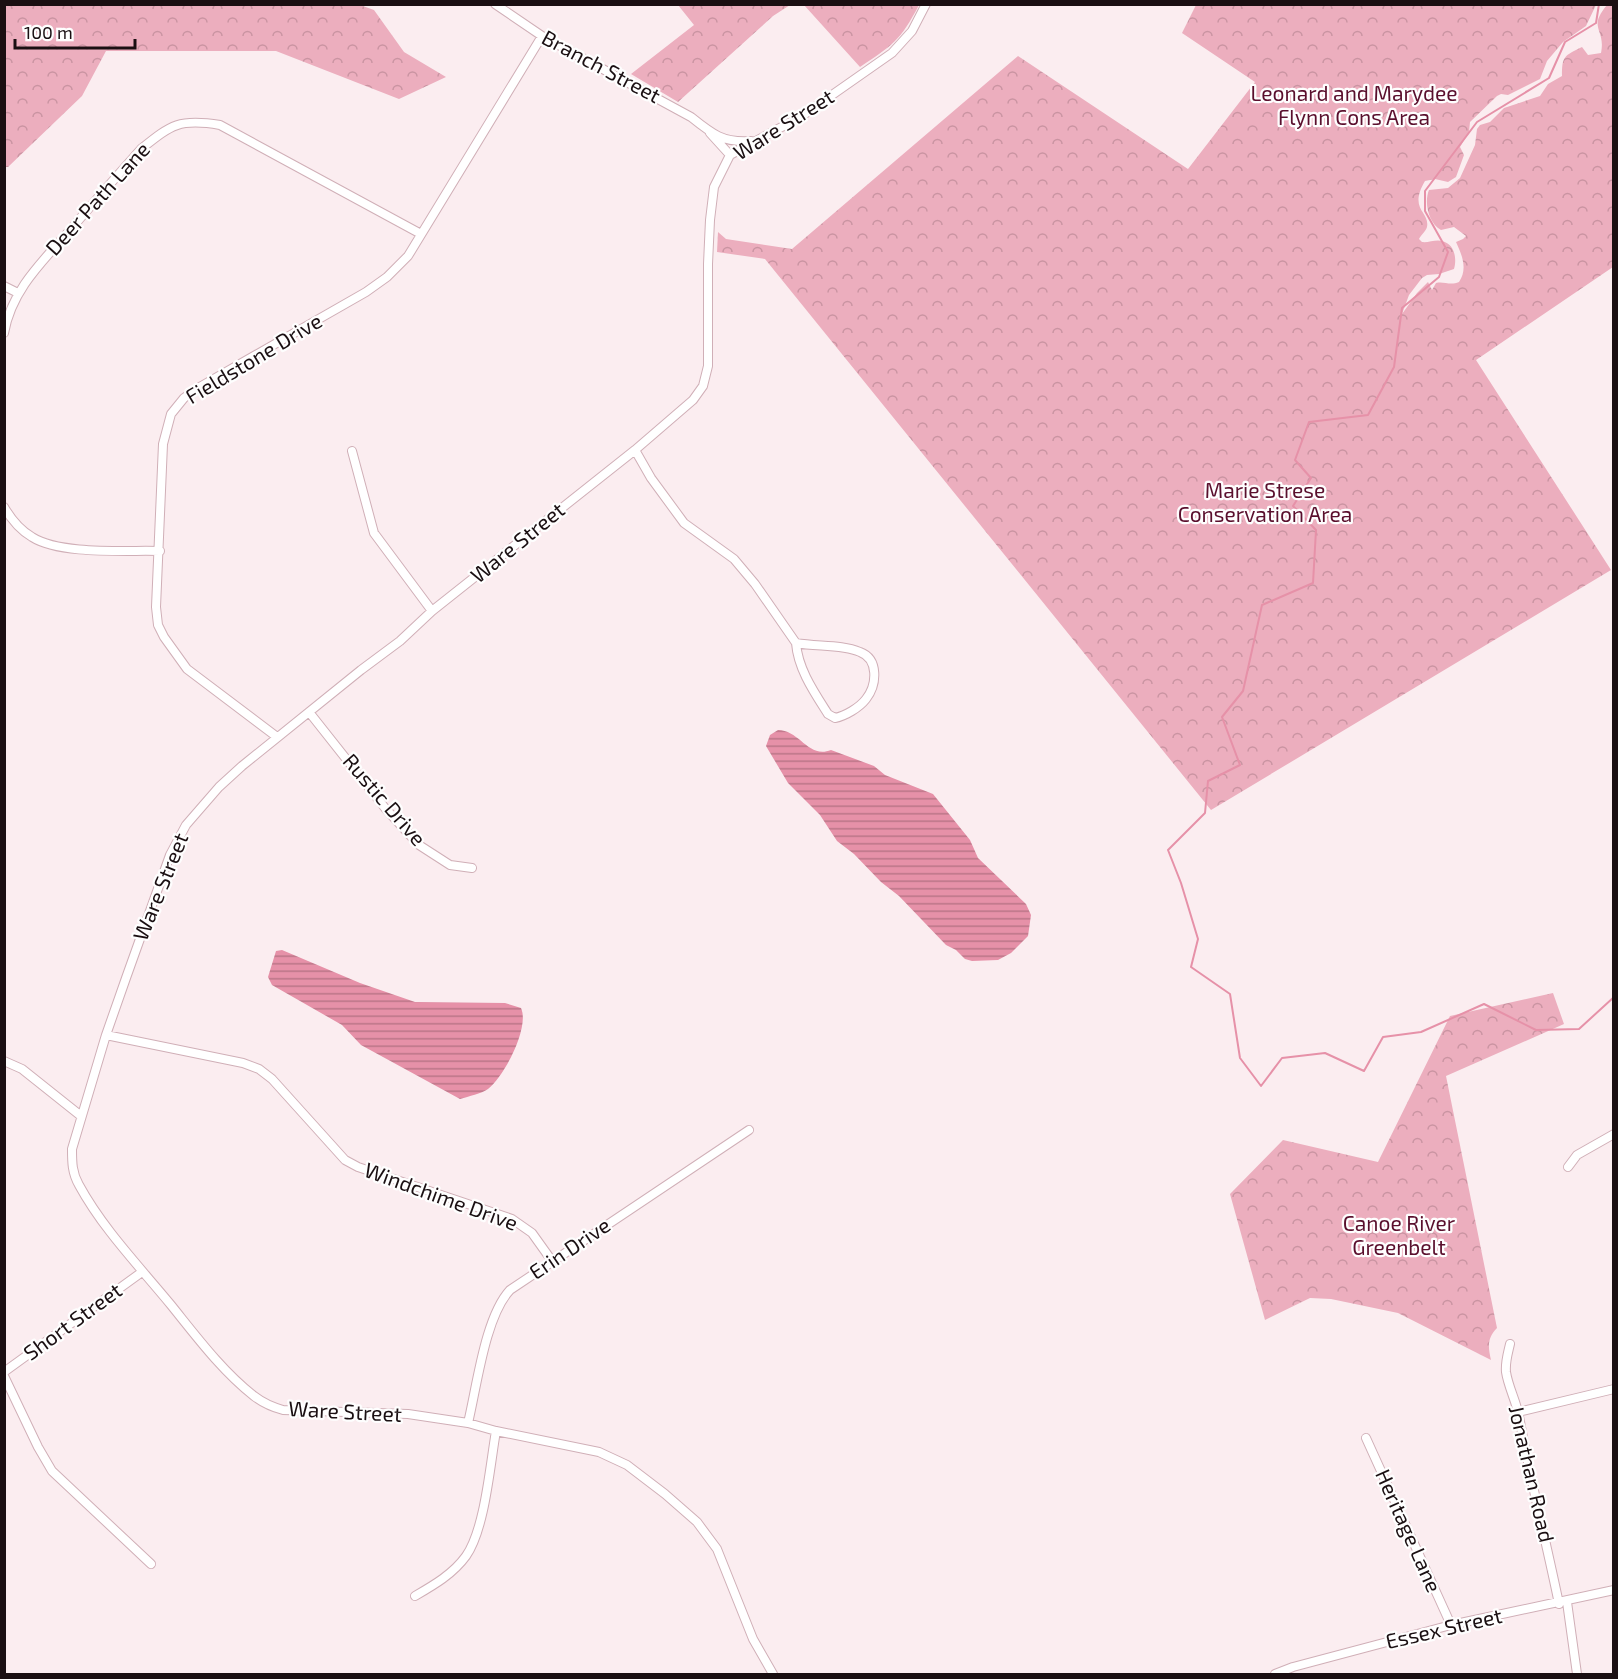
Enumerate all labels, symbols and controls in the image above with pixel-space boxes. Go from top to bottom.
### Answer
scale bar [15,12,135,50]
text: 100 m [24,21,73,43]
street label: Branch Street [538,24,665,107]
park label: Leonard and Marydee Flynn Cons Area [1250,80,1458,129]
street label: Ware Street [728,83,838,164]
street label: Deer Path Lane [40,136,154,260]
street label: Fieldstone Drive [180,307,326,408]
park label: Marie Strese Conservation Area [1178,477,1352,526]
street label: Ware Street [465,496,569,587]
street label: Rustic Drive [338,748,432,850]
street label: Ware Street [127,829,192,944]
street label: Windchime Drive [361,1156,522,1235]
park label: Canoe River Greenbelt [1343,1210,1456,1259]
street label: Erin Drive [524,1212,614,1284]
street label: Short Street [18,1277,126,1365]
street label: Ware Street [288,1395,402,1426]
street label: Jonathan Road [1505,1403,1560,1545]
street label: Heritage Lane [1371,1465,1448,1596]
street label: Essex Street [1383,1602,1504,1653]

